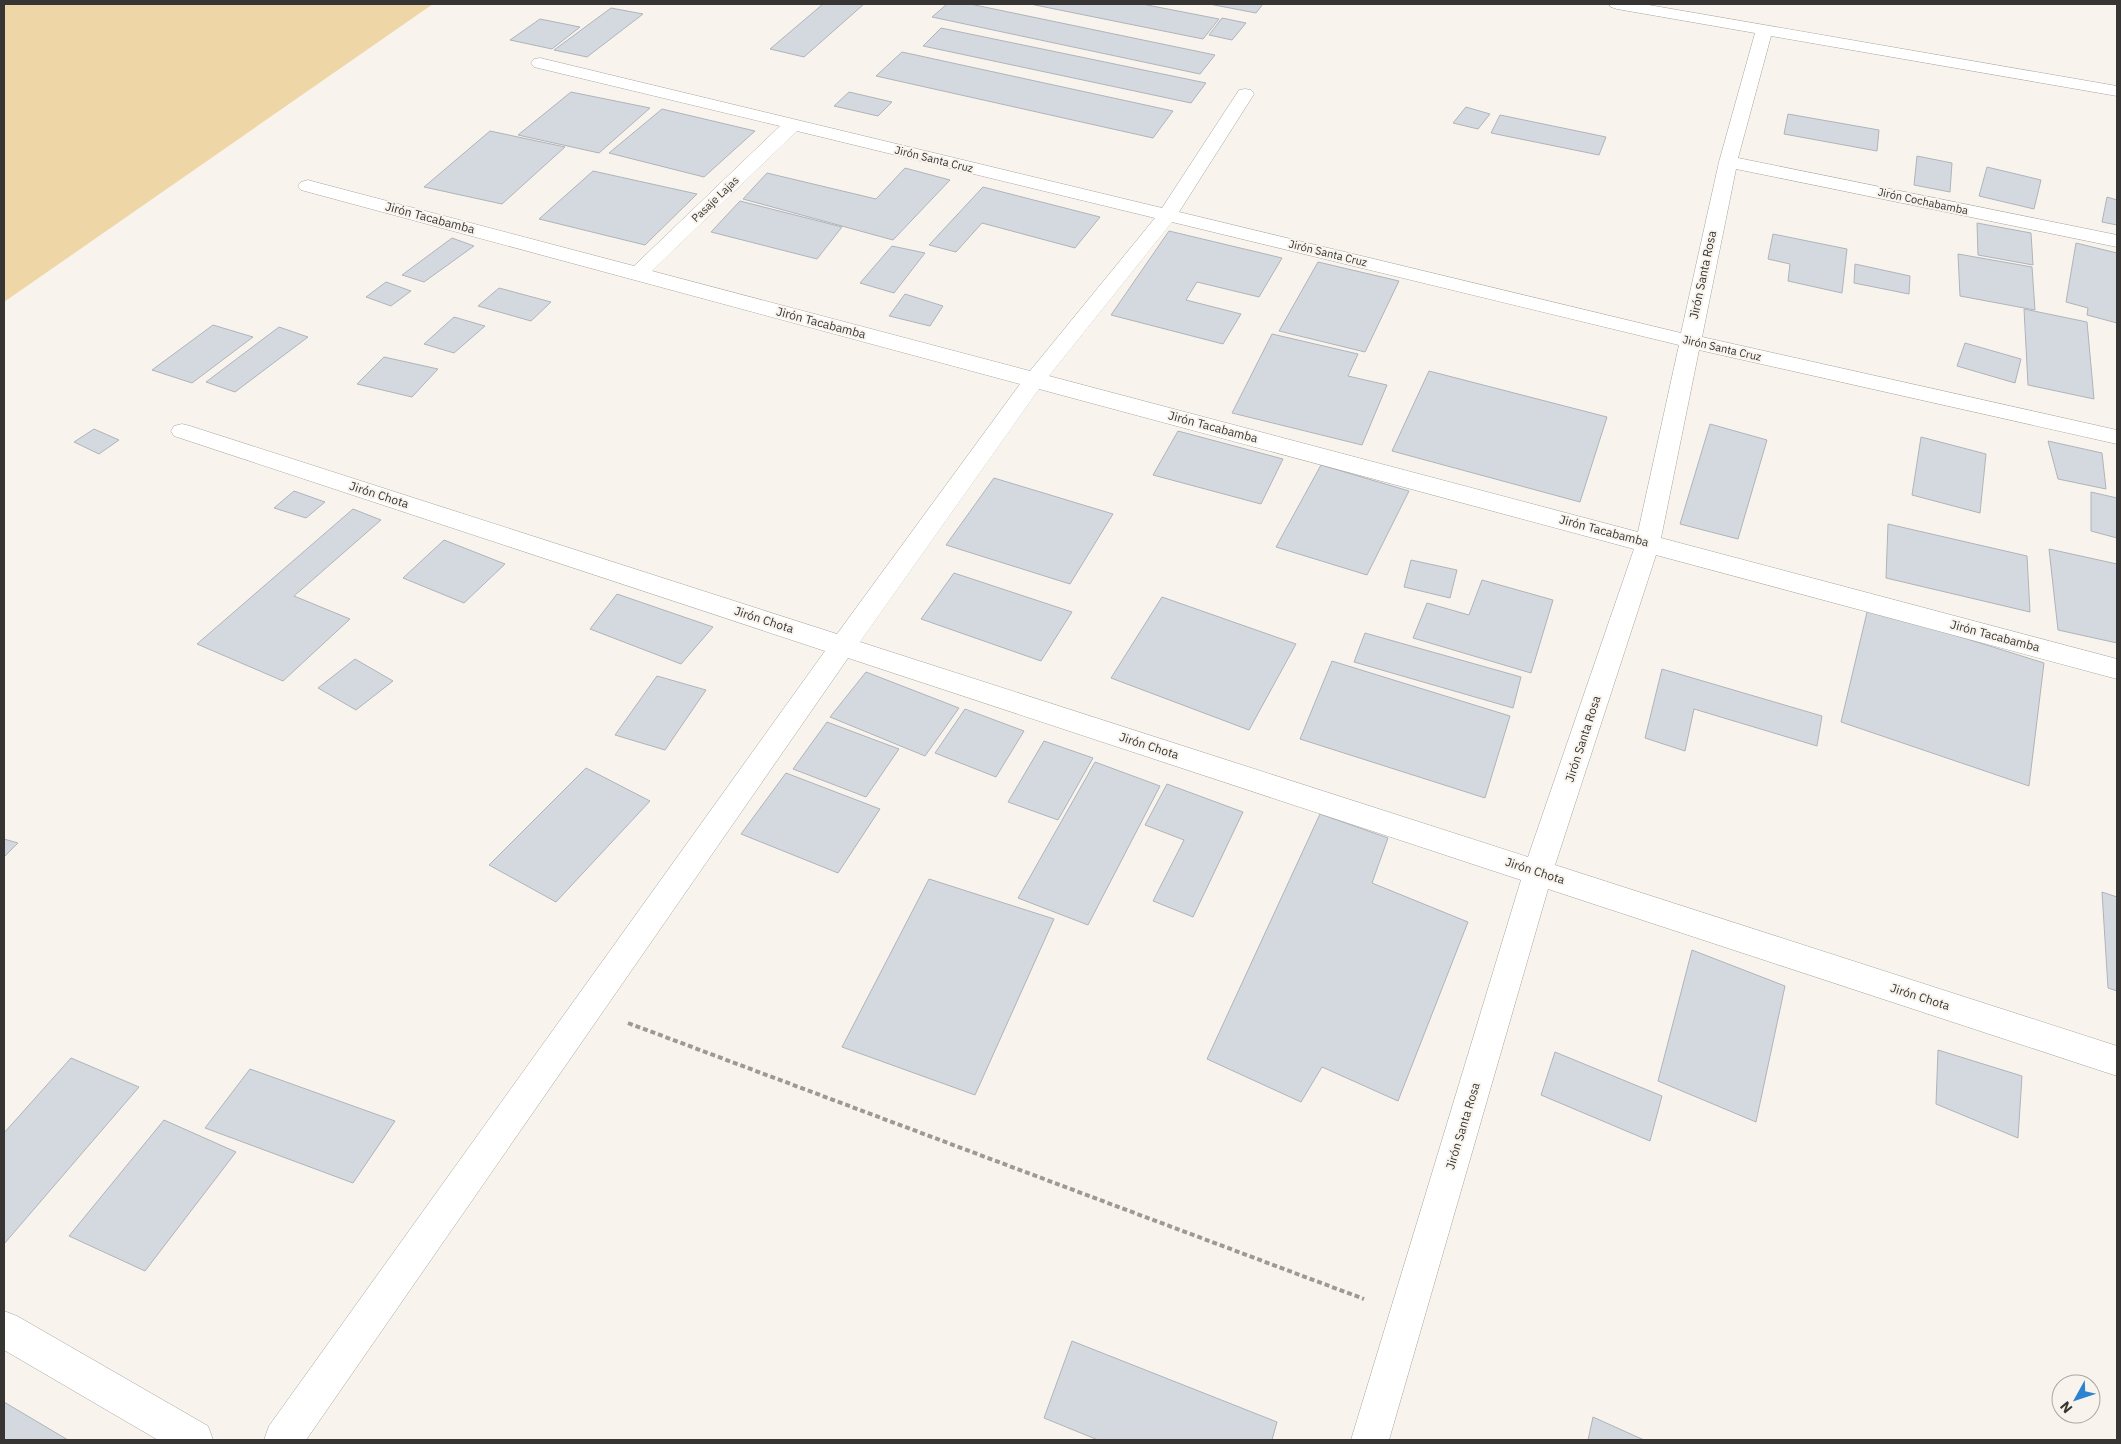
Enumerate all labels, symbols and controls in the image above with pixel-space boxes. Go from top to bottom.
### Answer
street label: Jirón Santa Cruz [893,142,975,176]
street label: Pasaje Lajas [688,173,742,225]
street label: Jirón Cochabamba [1876,185,1970,217]
street label: Jirón Tacabamba [384,198,477,237]
street label: Jirón Santa Rosa [1686,229,1719,320]
street label: Jirón Santa Cruz [1287,236,1369,270]
street label: Jirón Tacabamba [775,303,868,342]
street label: Jirón Santa Cruz [1681,332,1763,364]
street label: Jirón Tacabamba [1167,407,1260,446]
street label: Jirón Chota [348,478,411,511]
street label: Jirón Tacabamba [1558,511,1651,550]
street label: Jirón Chota [733,603,796,636]
street label: Jirón Tacabamba [1949,616,2042,655]
street label: Jirón Santa Rosa [1561,693,1604,784]
street label: Jirón Chota [1118,729,1181,762]
street label: Jirón Chota [1504,854,1567,887]
street label: Jirón Chota [1889,980,1952,1013]
street label: Jirón Santa Rosa [1442,1080,1483,1171]
north arrow [2051,1374,2101,1424]
text: N [2056,1398,2076,1417]

